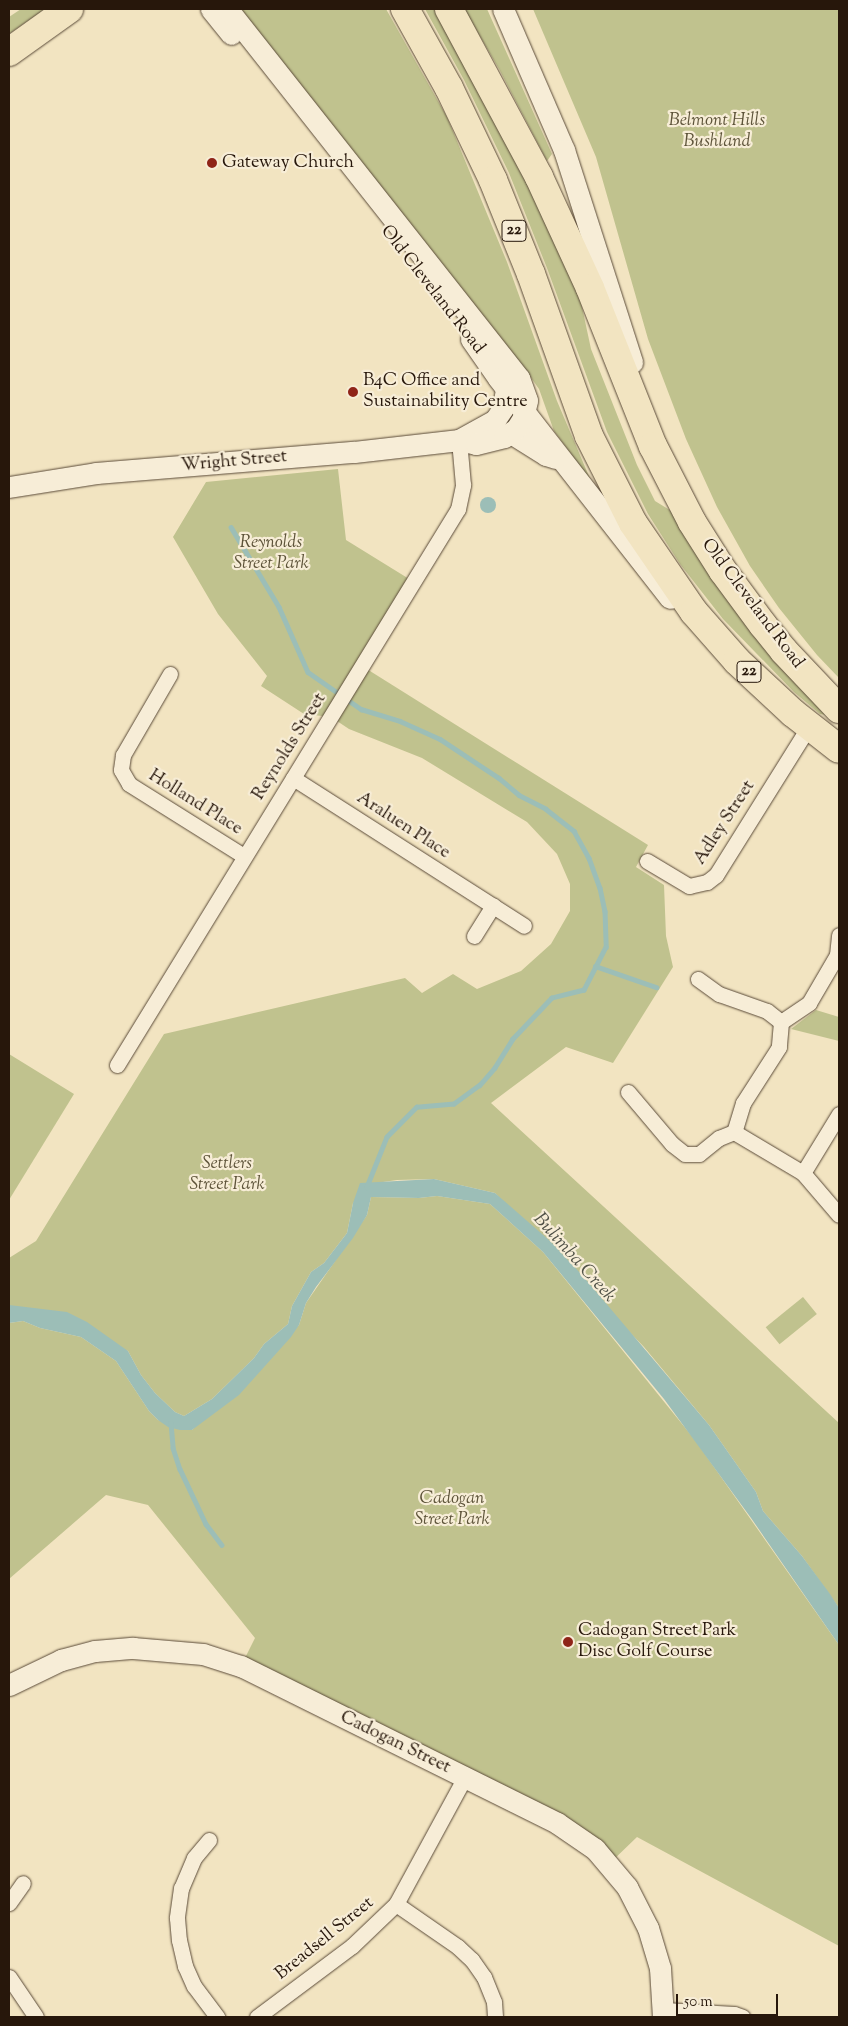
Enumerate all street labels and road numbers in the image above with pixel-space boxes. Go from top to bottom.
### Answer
road number: 22 [502,218,526,245]
street label: Old Cleveland Road [375,221,489,359]
street label: Wright Street [180,447,288,477]
street label: Old Cleveland Road [696,535,808,673]
road number: 22 [736,659,762,686]
street label: Reynolds Street [248,690,332,804]
street label: Holland Place [144,766,246,840]
street label: Adley Street [690,777,760,869]
street label: Araluen Place [352,788,454,864]
street label: Cadogan Street [336,1707,454,1779]
street label: Breadsell Street [271,1893,379,1985]

